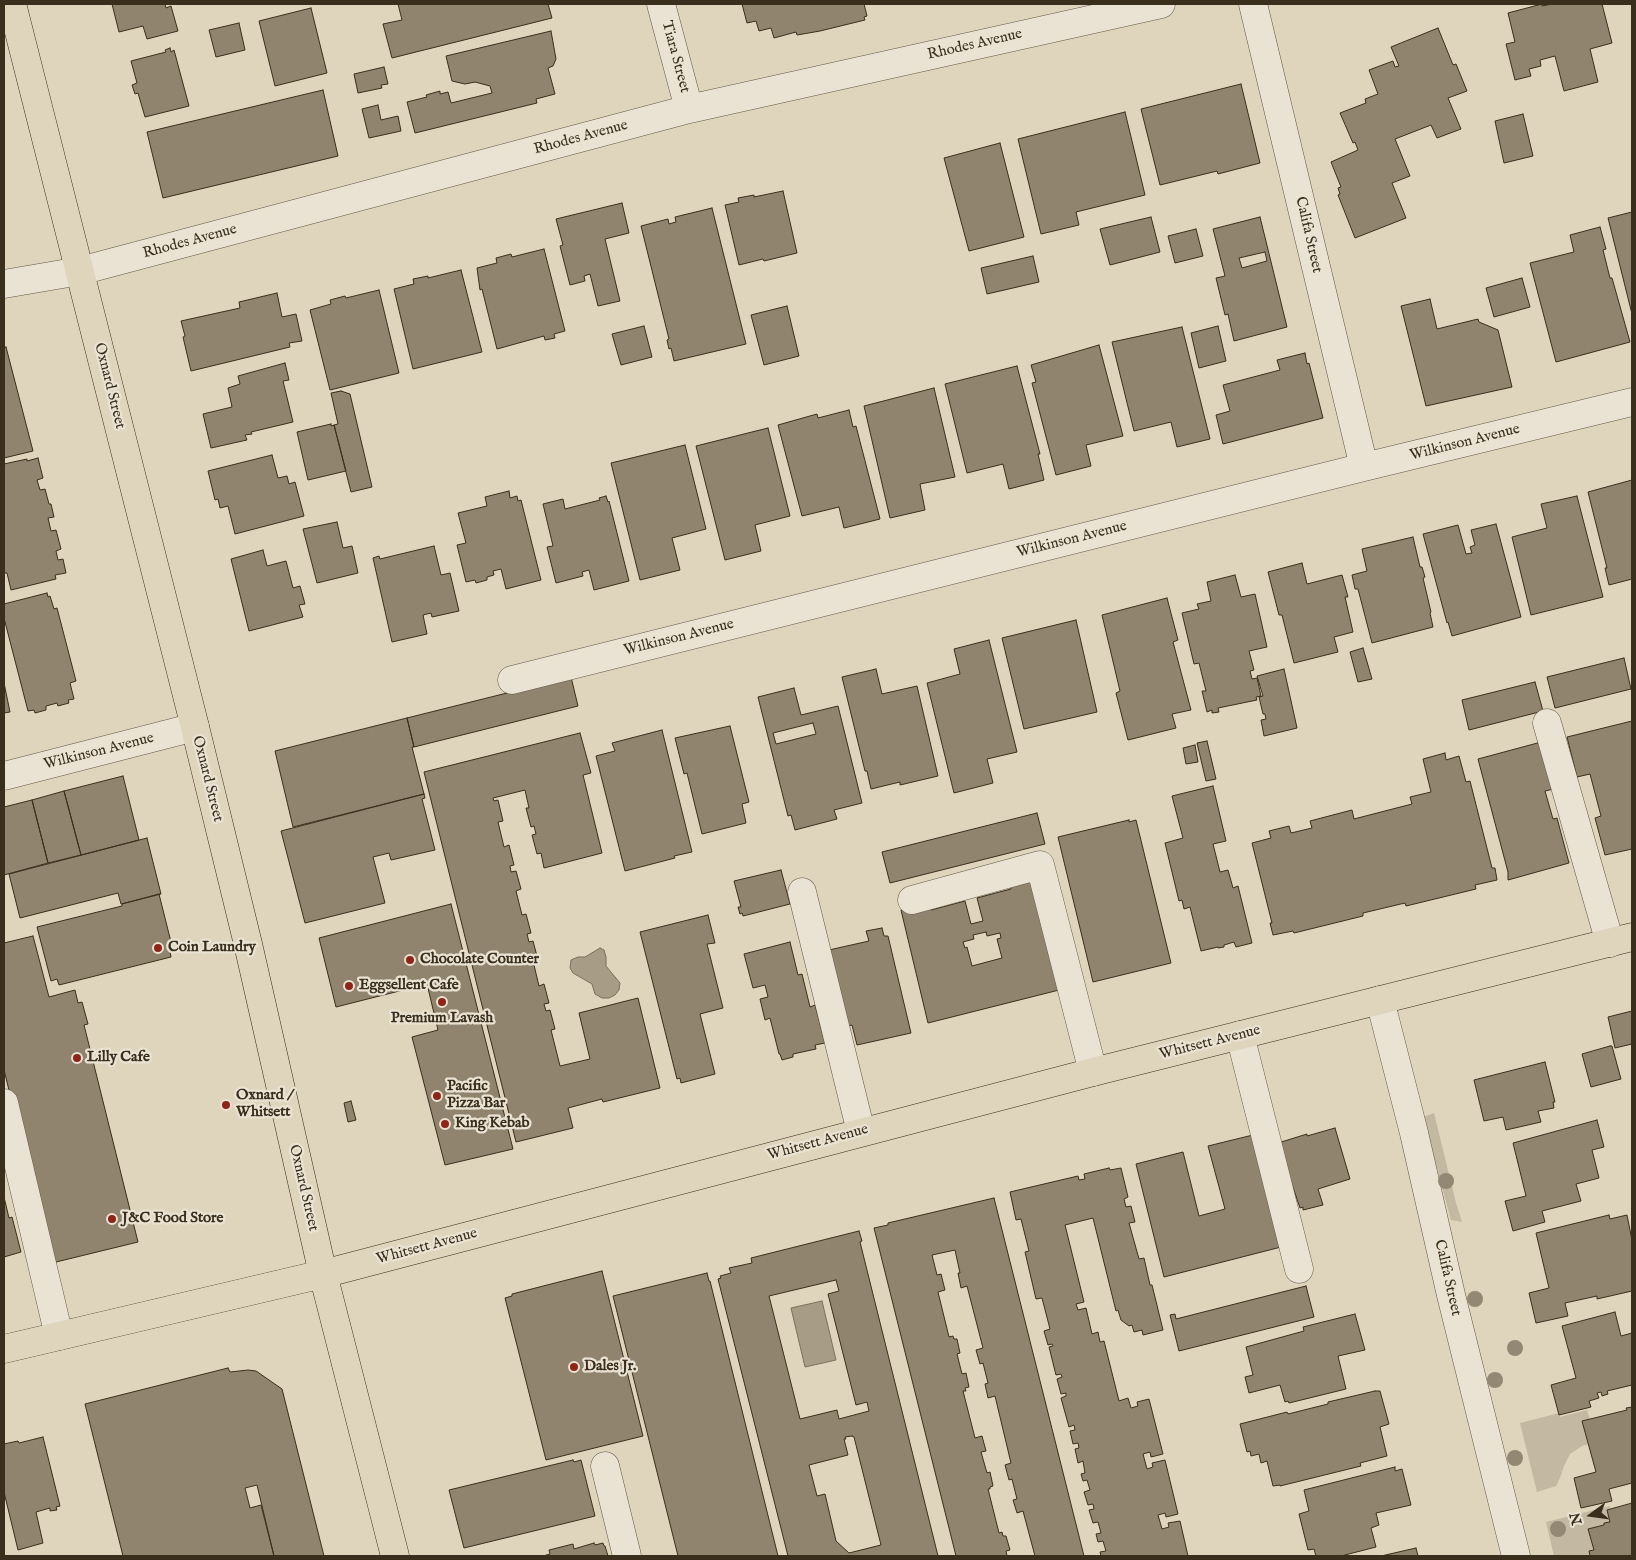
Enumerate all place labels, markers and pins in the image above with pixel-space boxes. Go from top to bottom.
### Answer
place label: Coin Laundry [168,939,256,957]
marker: Coin Laundry [152,942,164,954]
place label: Chocolate Counter [420,951,539,969]
marker: Chocolate Counter [404,954,416,966]
place label: Eggsellent Cafe [359,977,459,995]
marker: Eggsellent Cafe [343,980,355,992]
marker: Premium Lavash [436,996,448,1008]
place label: Premium Lavash [391,1010,493,1028]
place label: Lilly Cafe [87,1049,150,1067]
marker: Lilly Cafe [71,1052,83,1064]
place label: Pacific Pizza Bar [447,1078,505,1113]
place label: Oxnard / Whitsett [236,1087,292,1122]
marker: Pacific Pizza Bar [431,1090,443,1102]
marker: Oxnard / Whitsett [220,1099,232,1111]
place label: King Kebab [455,1115,530,1133]
marker: King Kebab [439,1118,451,1130]
place label: J&C Food Store [122,1210,223,1228]
marker: J&C Food Store [106,1213,118,1225]
place label: Dales Jr. [584,1358,636,1376]
marker: Dales Jr. [568,1361,580,1373]

